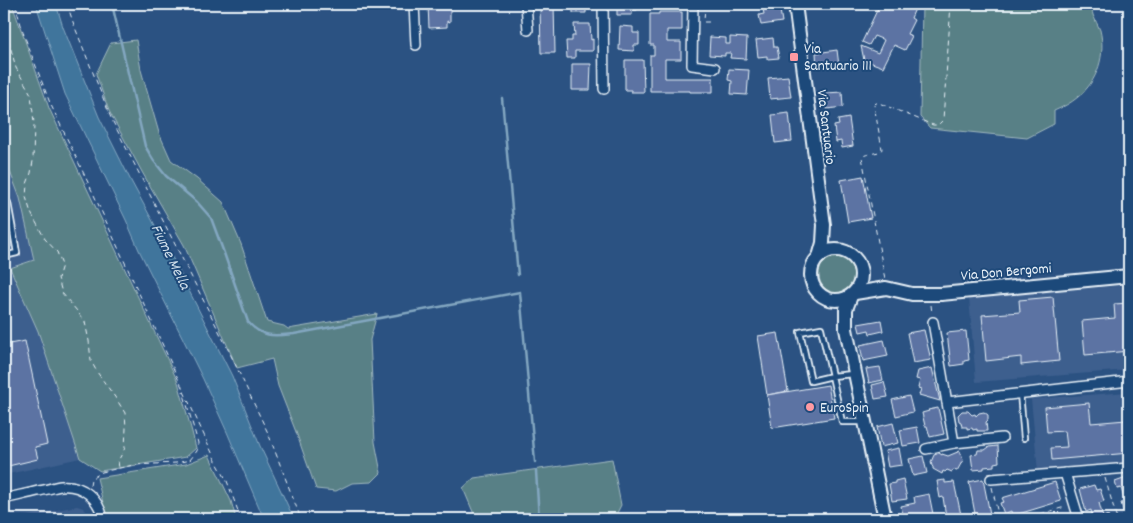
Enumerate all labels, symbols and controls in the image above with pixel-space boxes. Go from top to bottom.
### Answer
place label: Via Santuario 111 [804,39,872,78]
marker: Via Santuario 111 [788,51,800,63]
street label: Via Santuario [810,89,841,166]
water label: Fiume Mella [144,221,196,295]
street label: Via Don Bergomi [960,258,1053,288]
place label: EuroSpin [820,398,869,420]
marker: EuroSpin [804,401,816,413]

